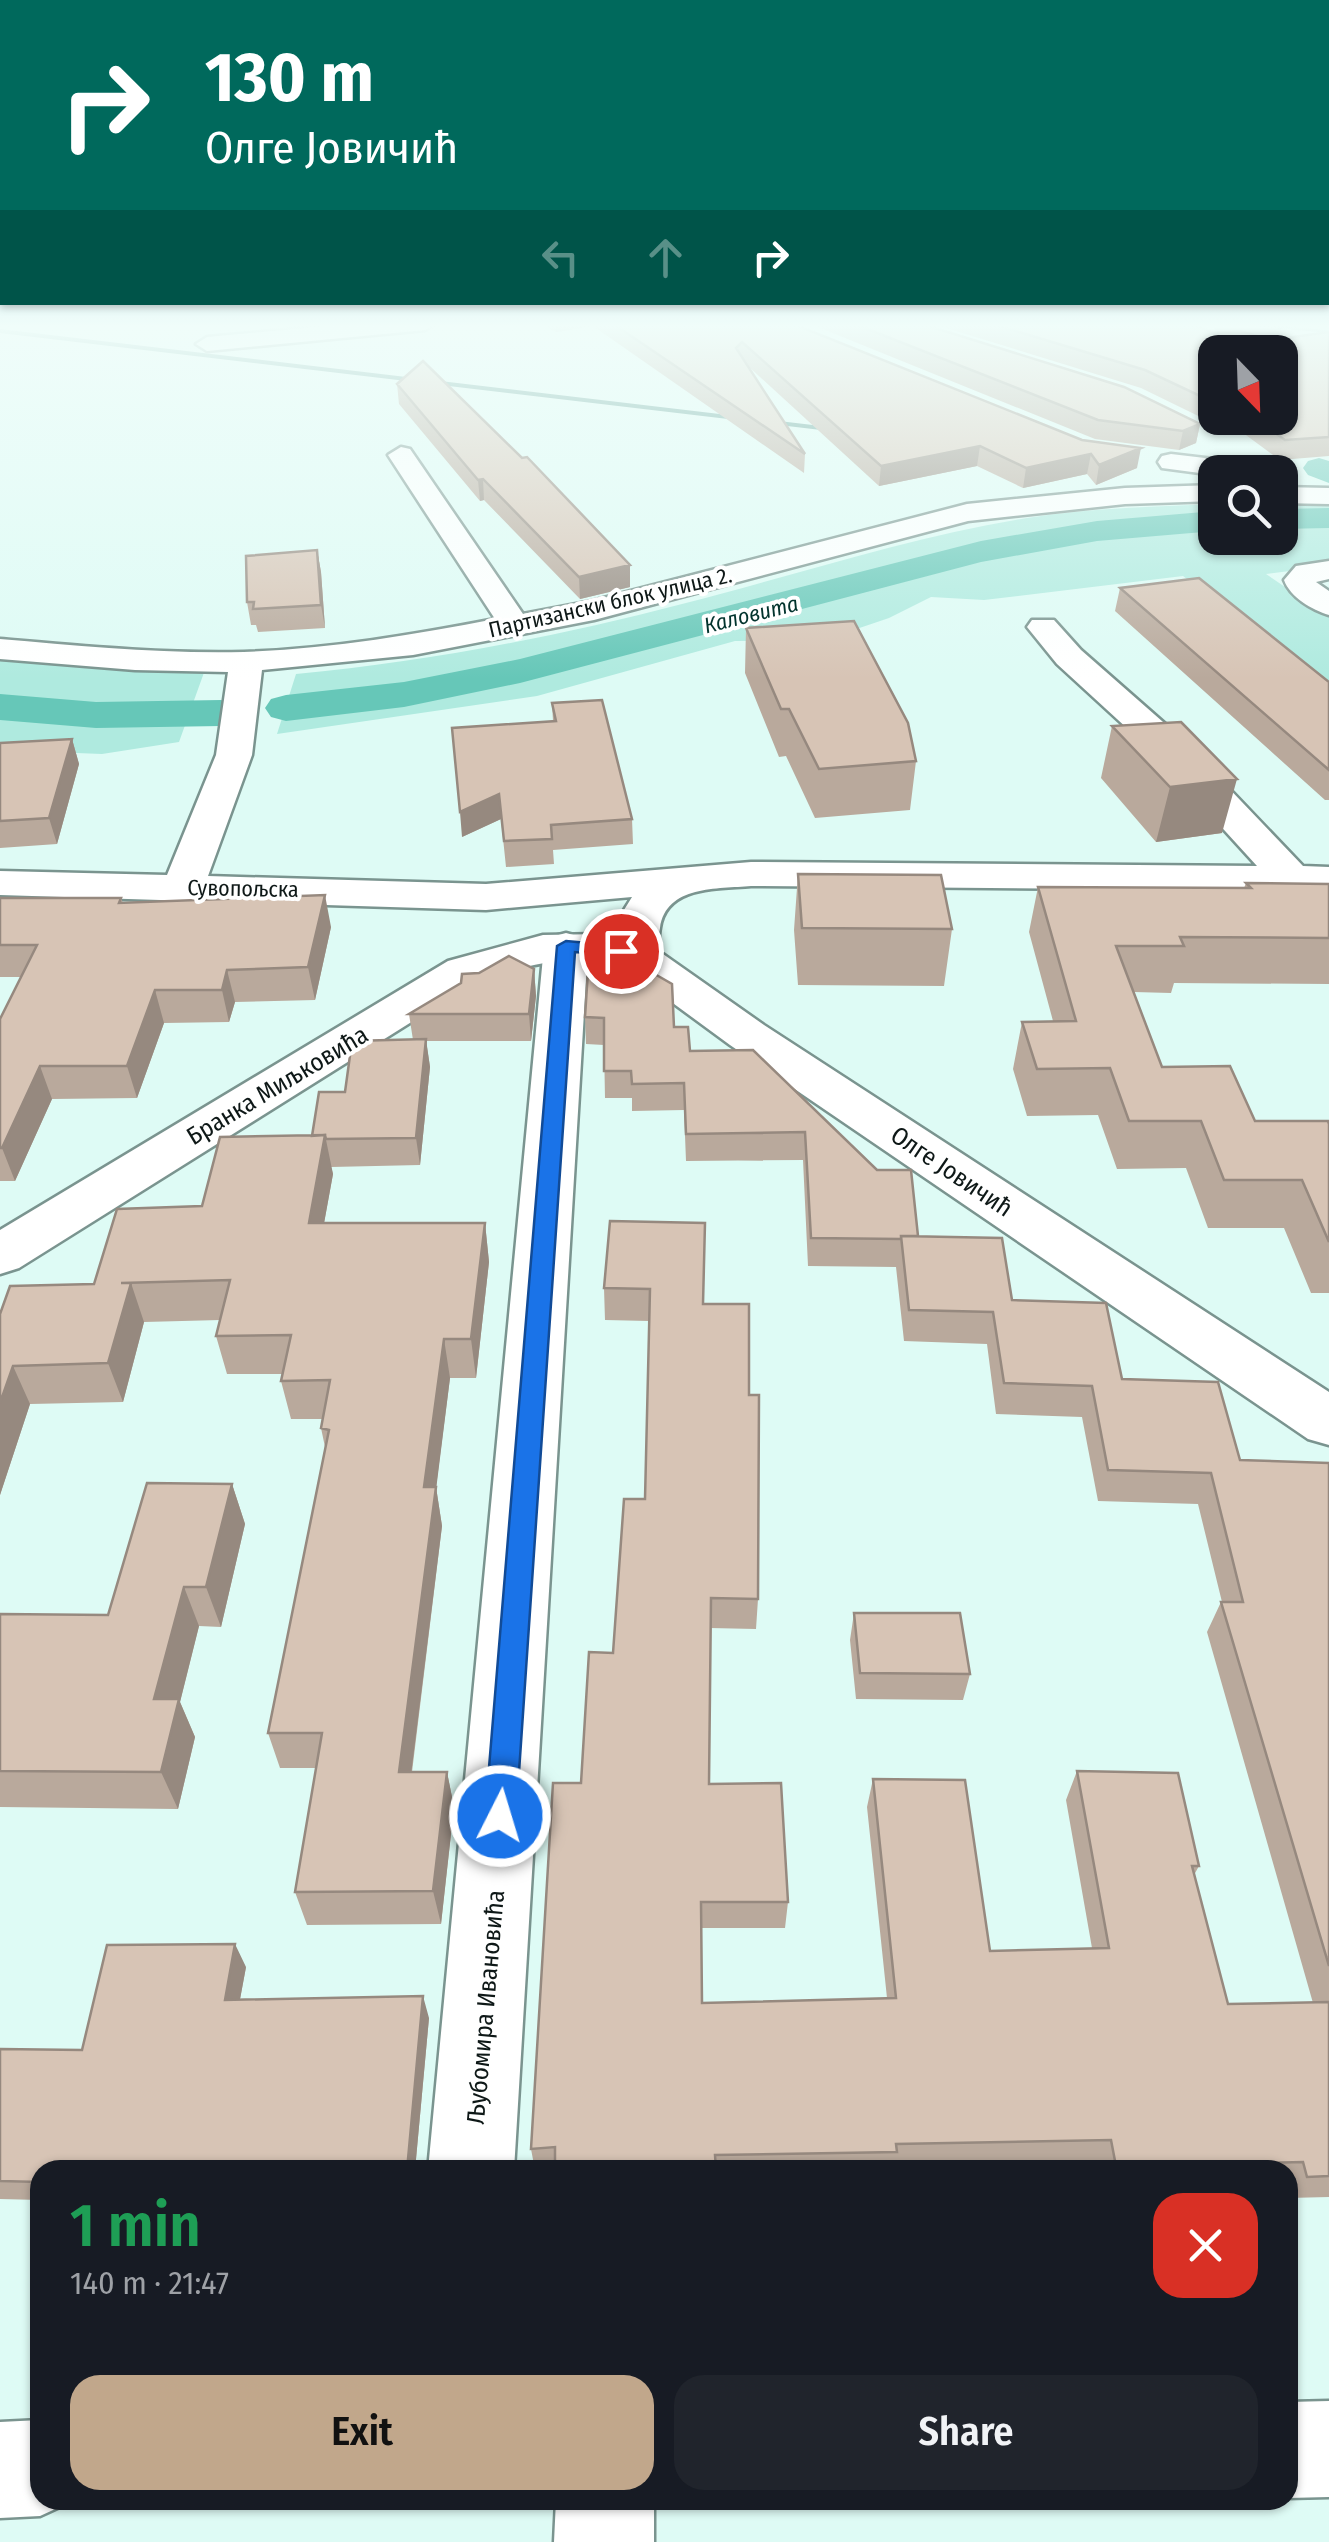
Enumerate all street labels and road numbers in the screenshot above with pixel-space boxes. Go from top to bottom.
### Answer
street label: Партизански блок улица 2. [486,561,734,644]
street label: Сувопољска [187,874,299,903]
street label: Бранка Миљковића [181,1020,374,1152]
street label: Олге Јовичић [885,1120,1018,1224]
street label: Љубомира Ивановића [461,1889,511,2126]

